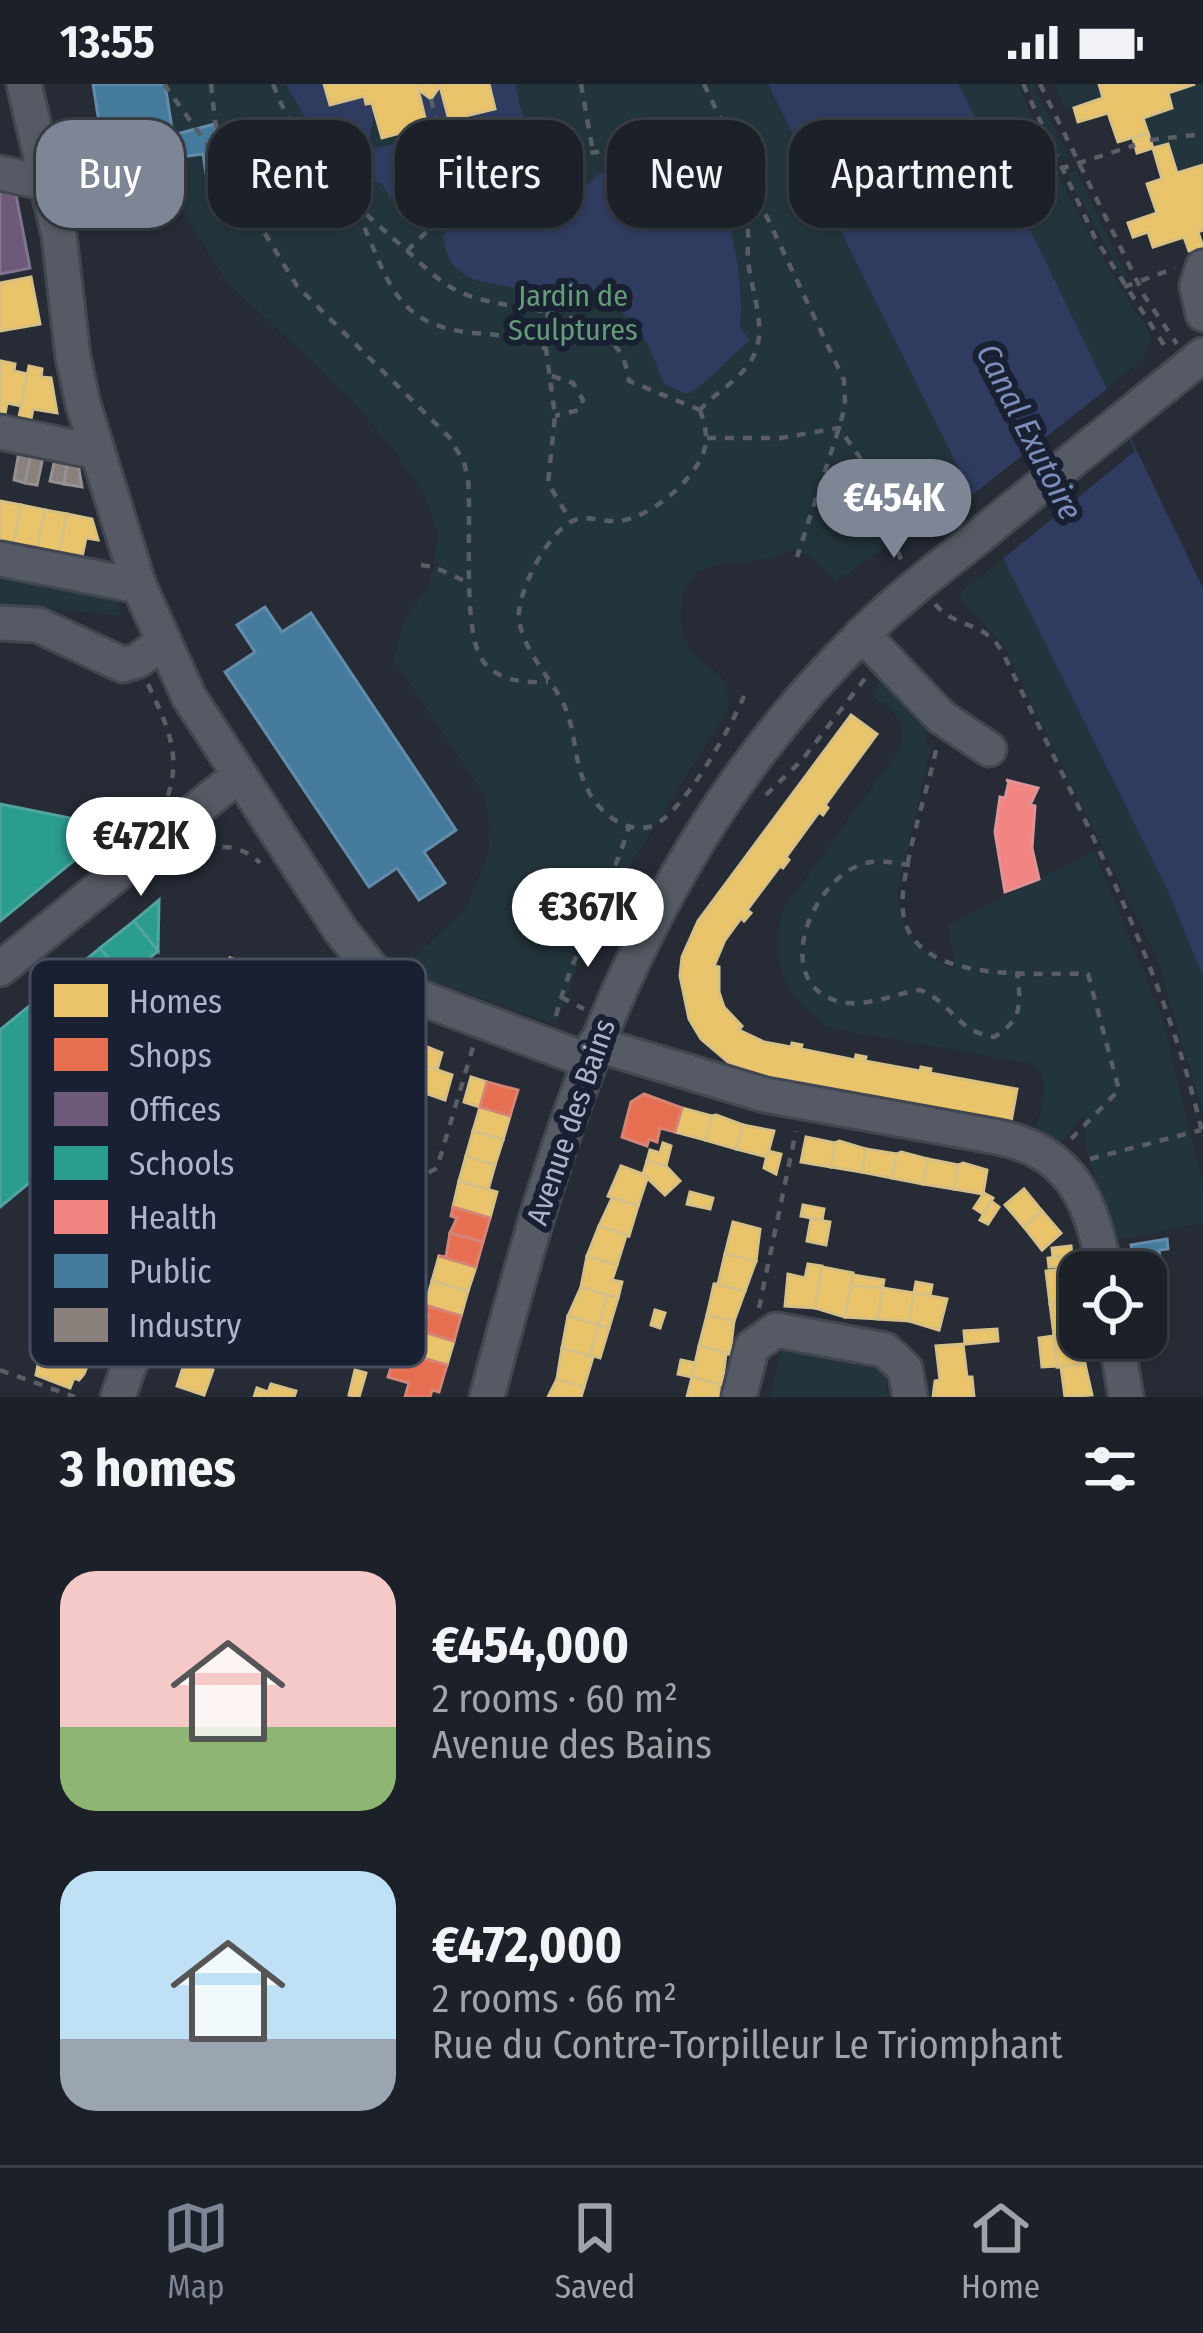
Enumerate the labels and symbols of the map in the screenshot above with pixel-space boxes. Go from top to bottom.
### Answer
park label: Jardin de Sculptures [508,278,638,348]
water label: Canal Exutoire [967,337,1091,527]
pin: €454K [810,459,978,561]
pin: €472K [57,797,225,899]
pin: €367K [504,868,672,970]
legend [30,959,426,1367]
text: Homes [129,982,222,1022]
street label: Avenue des Bains [519,1014,623,1230]
text: Shops [129,1036,212,1076]
text: Offices [129,1090,221,1130]
text: Schools [129,1144,234,1184]
text: Health [129,1198,218,1238]
text: Public [129,1252,211,1292]
text: Industry [129,1306,241,1346]

